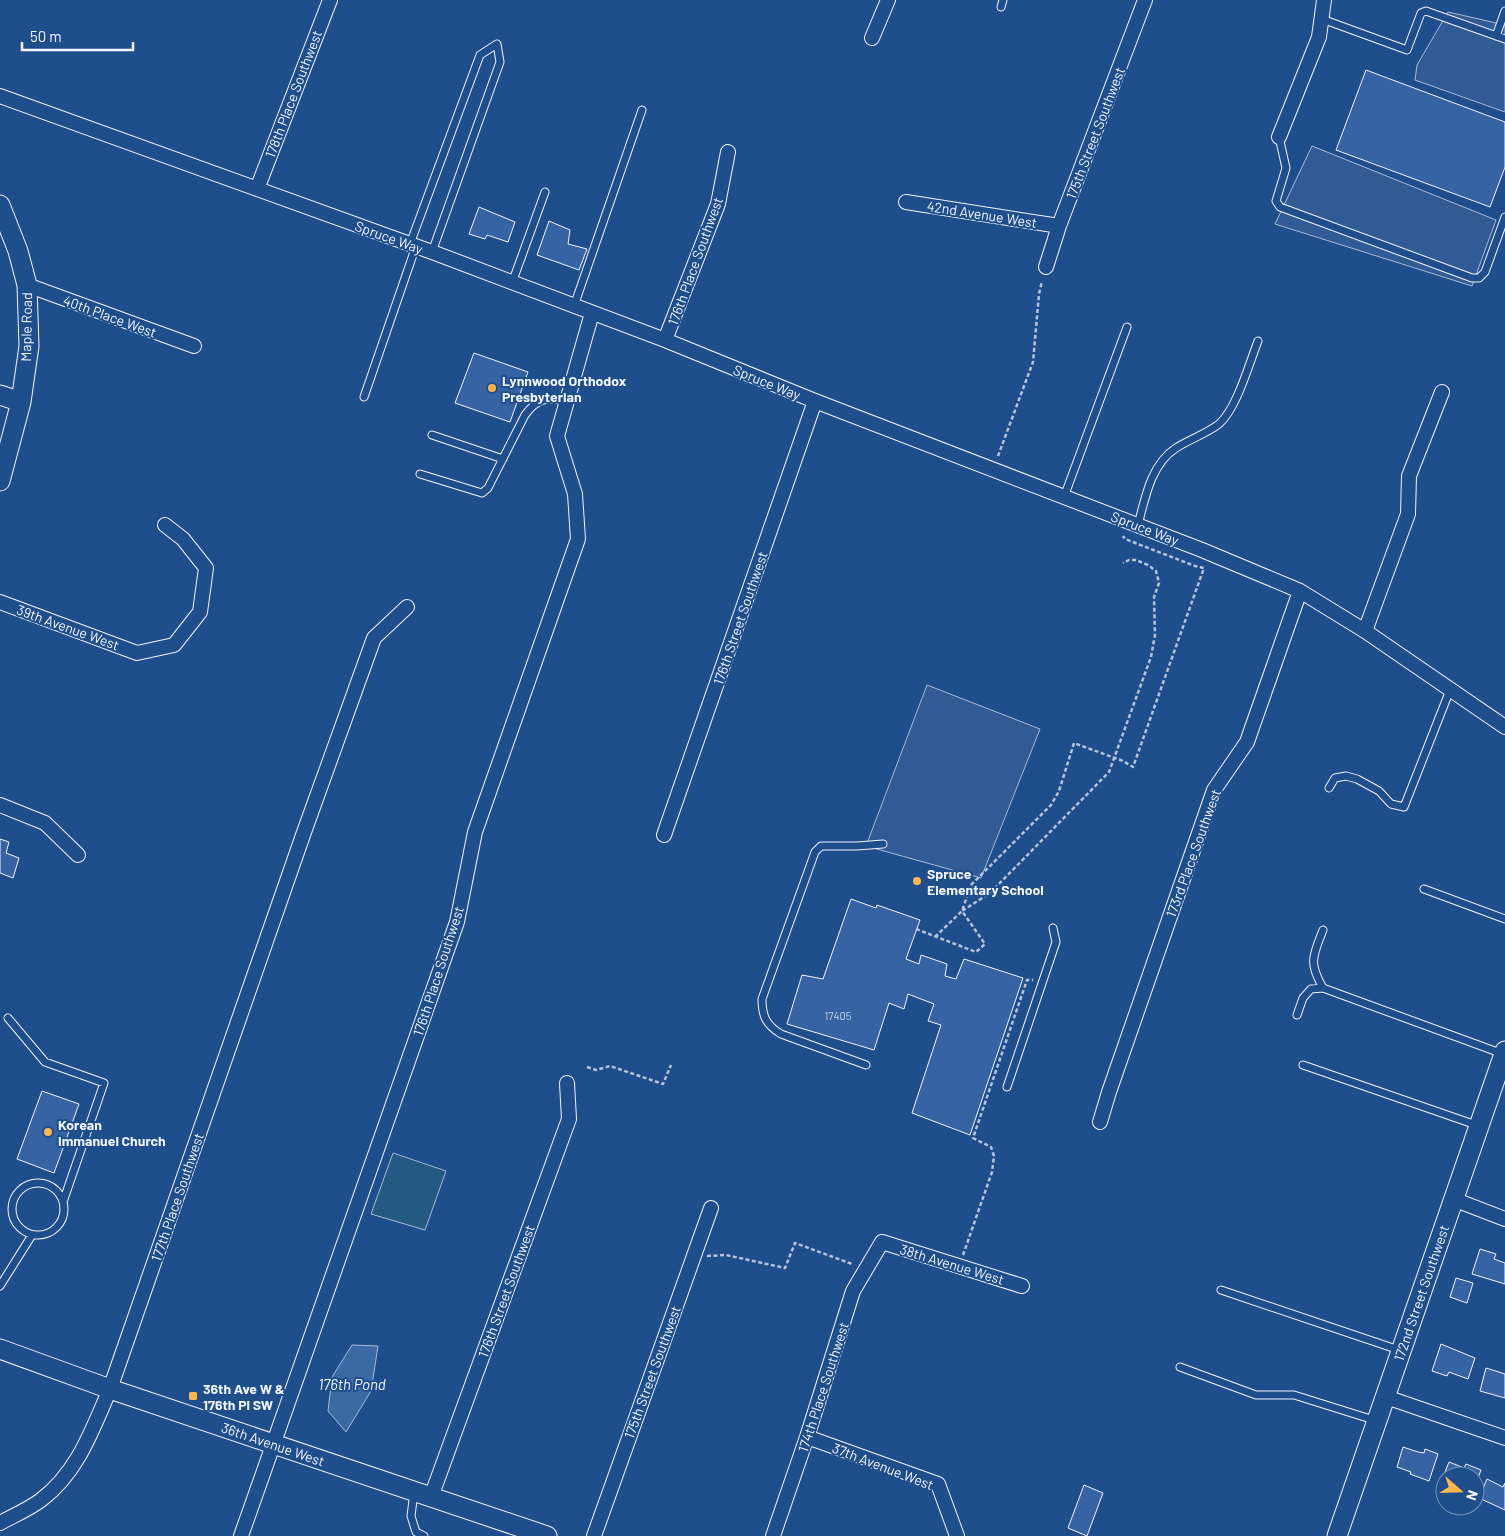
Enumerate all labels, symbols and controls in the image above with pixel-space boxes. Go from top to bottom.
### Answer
scale bar [22,20,134,52]
text: 50 m [30,27,62,45]
street label: 178th Place Southwest [261,28,325,160]
street label: 175th Street Southwest [1062,65,1128,201]
street label: 176th Place Southwest [664,195,726,327]
street label: 42nd Avenue West [926,197,1038,231]
street label: Spruce Way [353,217,426,257]
street label: 40th Place West [61,291,159,341]
street label: Maple Road [17,292,35,362]
street label: Spruce Way [731,361,804,403]
place label: Lynnwood Orthodox Presbyterian [502,372,627,405]
marker: Lynnwood Orthodox Presbyterian [486,382,498,394]
street label: Spruce Way [1109,507,1182,549]
street label: 176th Street Southwest [709,549,771,687]
street label: 39th Avenue West [14,601,122,653]
street label: 173rd Place Southwest [1162,787,1224,919]
place label: Spruce Elementary School [927,865,1044,898]
marker: Spruce Elementary School [911,875,923,887]
street label: 176th Place Southwest [409,904,467,1038]
house number: 17405 [825,1009,852,1022]
place label: Korean Immanuel Church [58,1116,166,1149]
marker: Korean Immanuel Church [42,1126,54,1138]
street label: 177th Place Southwest [147,1131,207,1263]
street label: 176th Street Southwest [474,1222,538,1360]
street label: 172nd Street Southwest [1390,1223,1452,1363]
street label: 38th Avenue West [898,1240,1006,1288]
street label: 175th Street Southwest [620,1303,684,1441]
street label: 174th Place Southwest [794,1320,852,1454]
water label: 176th Pond [318,1375,386,1393]
place label: 36th Ave W & 176th Pl SW [203,1380,285,1413]
marker: 36th Ave W & 176th Pl SW [187,1390,199,1402]
street label: 36th Avenue West [219,1418,327,1470]
street label: 37th Avenue West [830,1439,936,1493]
north arrow [1435,1466,1485,1516]
text: N [1463,1488,1482,1503]

